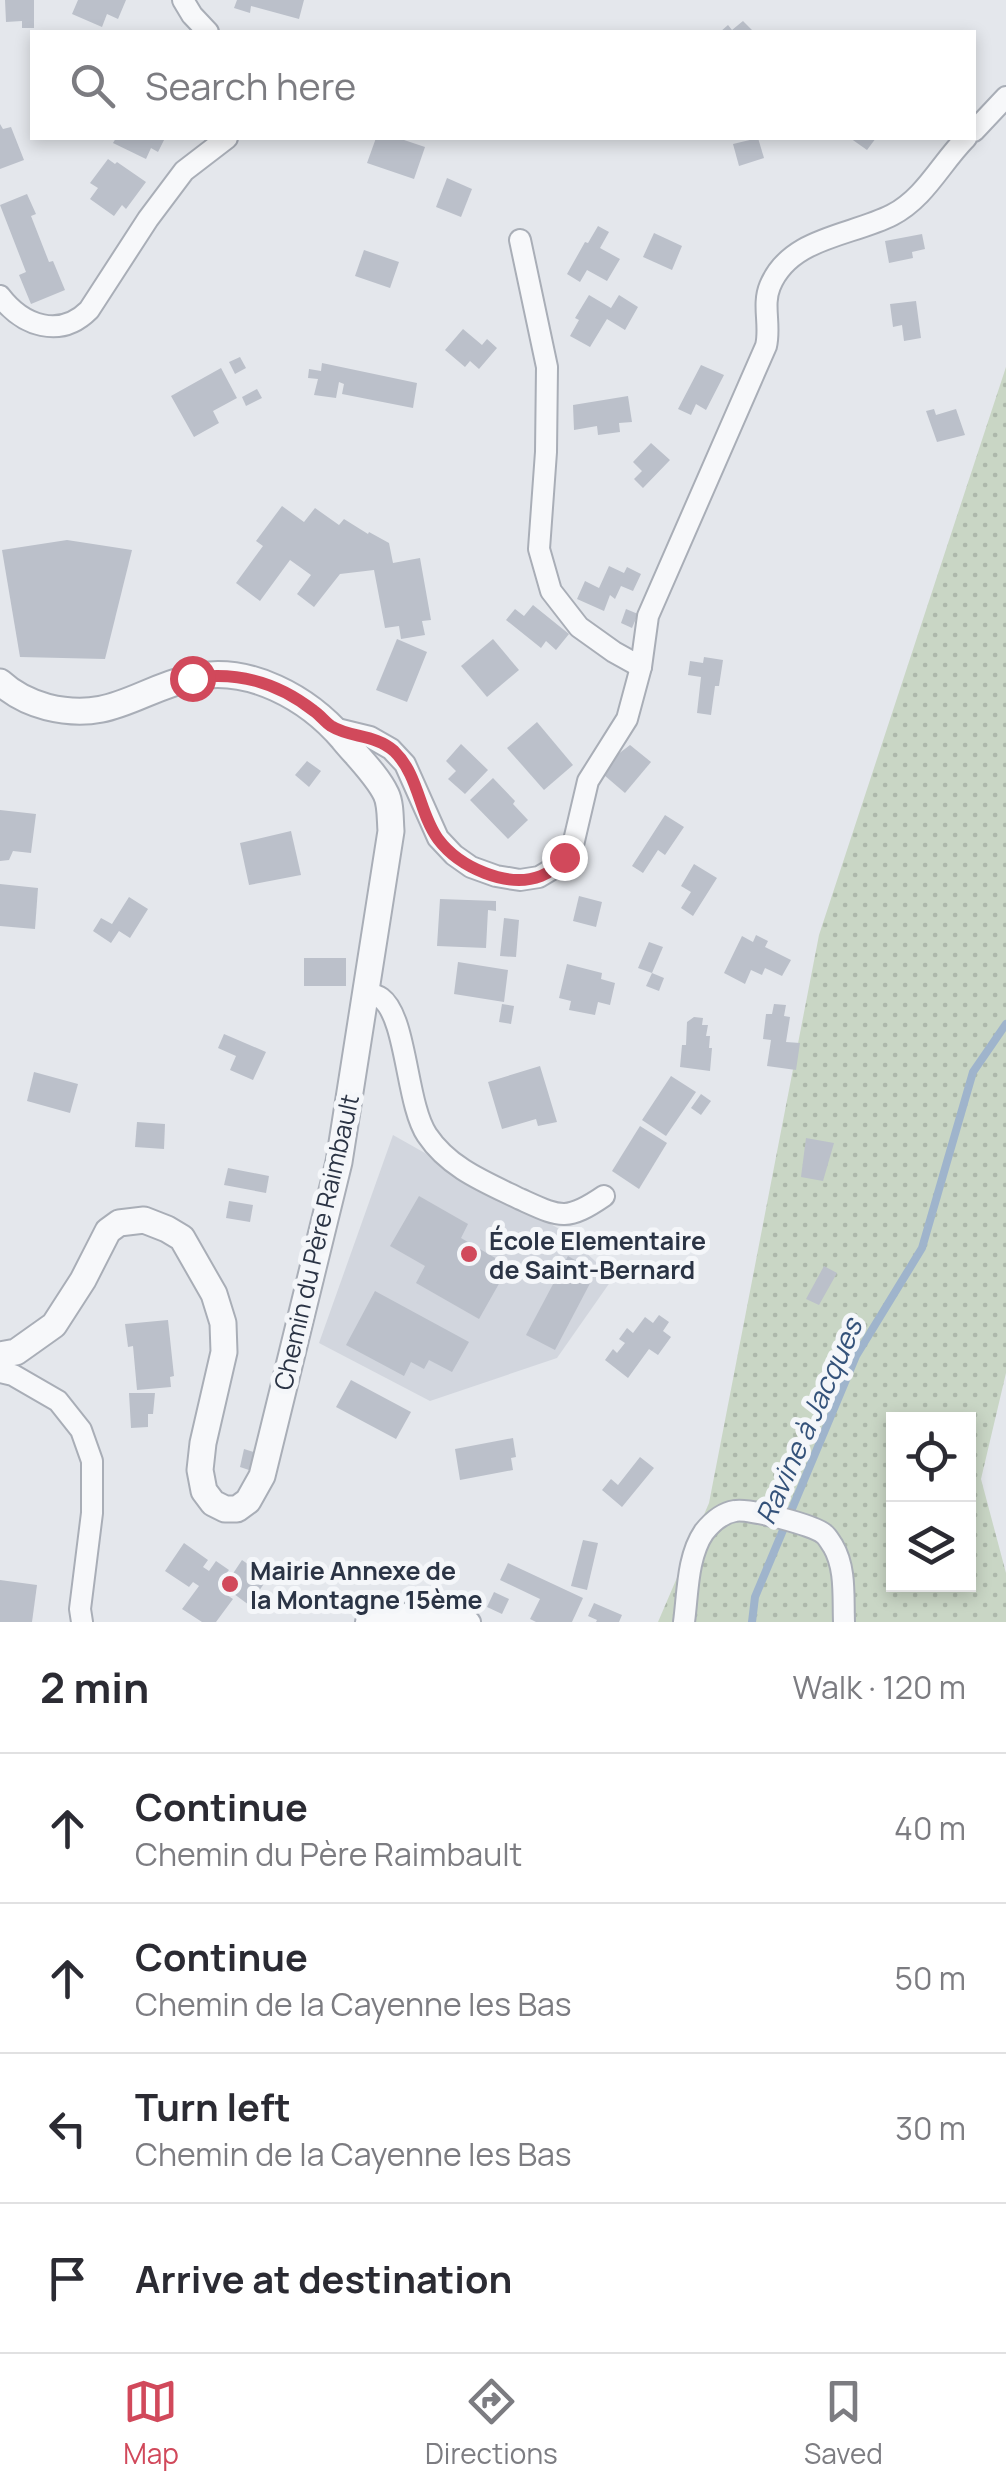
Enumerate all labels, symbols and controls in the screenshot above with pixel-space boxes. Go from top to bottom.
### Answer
search box [30,30,976,140]
icon: search [65,58,120,113]
text: Search here [145,59,356,111]
route start [170,656,216,702]
route end [542,835,588,881]
street label: Chemin du Père Raimbault [265,1091,367,1393]
place label: École Elementaire de Saint-Bernard [489,1223,706,1287]
marker: École Elementaire de Saint-Bernard [458,1243,480,1265]
water label: Ravine à Jacques [746,1310,871,1530]
map controls [886,1412,976,1592]
button: locate [886,1412,976,1502]
button: layers [886,1502,976,1592]
place label: Mairie Annexe de la Montagne 15ème [250,1553,483,1617]
marker: Mairie Annexe de la Montagne 15ème [219,1573,241,1595]
text: 2 min [40,1658,149,1716]
text: Walk · 120 m [793,1665,966,1709]
text: Continue [135,1780,308,1832]
icon: ahead [40,1801,95,1856]
text: 40 m [894,1806,966,1850]
text: Chemin du Père Raimbault [135,1832,522,1876]
text: Continue [135,1930,308,1982]
icon: ahead [40,1951,95,2006]
text: 50 m [894,1956,966,2000]
text: Chemin de la Cayenne les Bas [135,1982,572,2026]
text: Turn left [135,2080,291,2132]
icon: left [40,2101,95,2156]
text: 30 m [895,2106,966,2150]
text: Chemin de la Cayenne les Bas [135,2132,572,2176]
icon: arrive [40,2251,95,2306]
text: Arrive at destination [135,2252,512,2304]
tab: Map [123,2374,179,2472]
tab: Directions [425,2374,558,2472]
tab: Saved [804,2374,883,2472]

